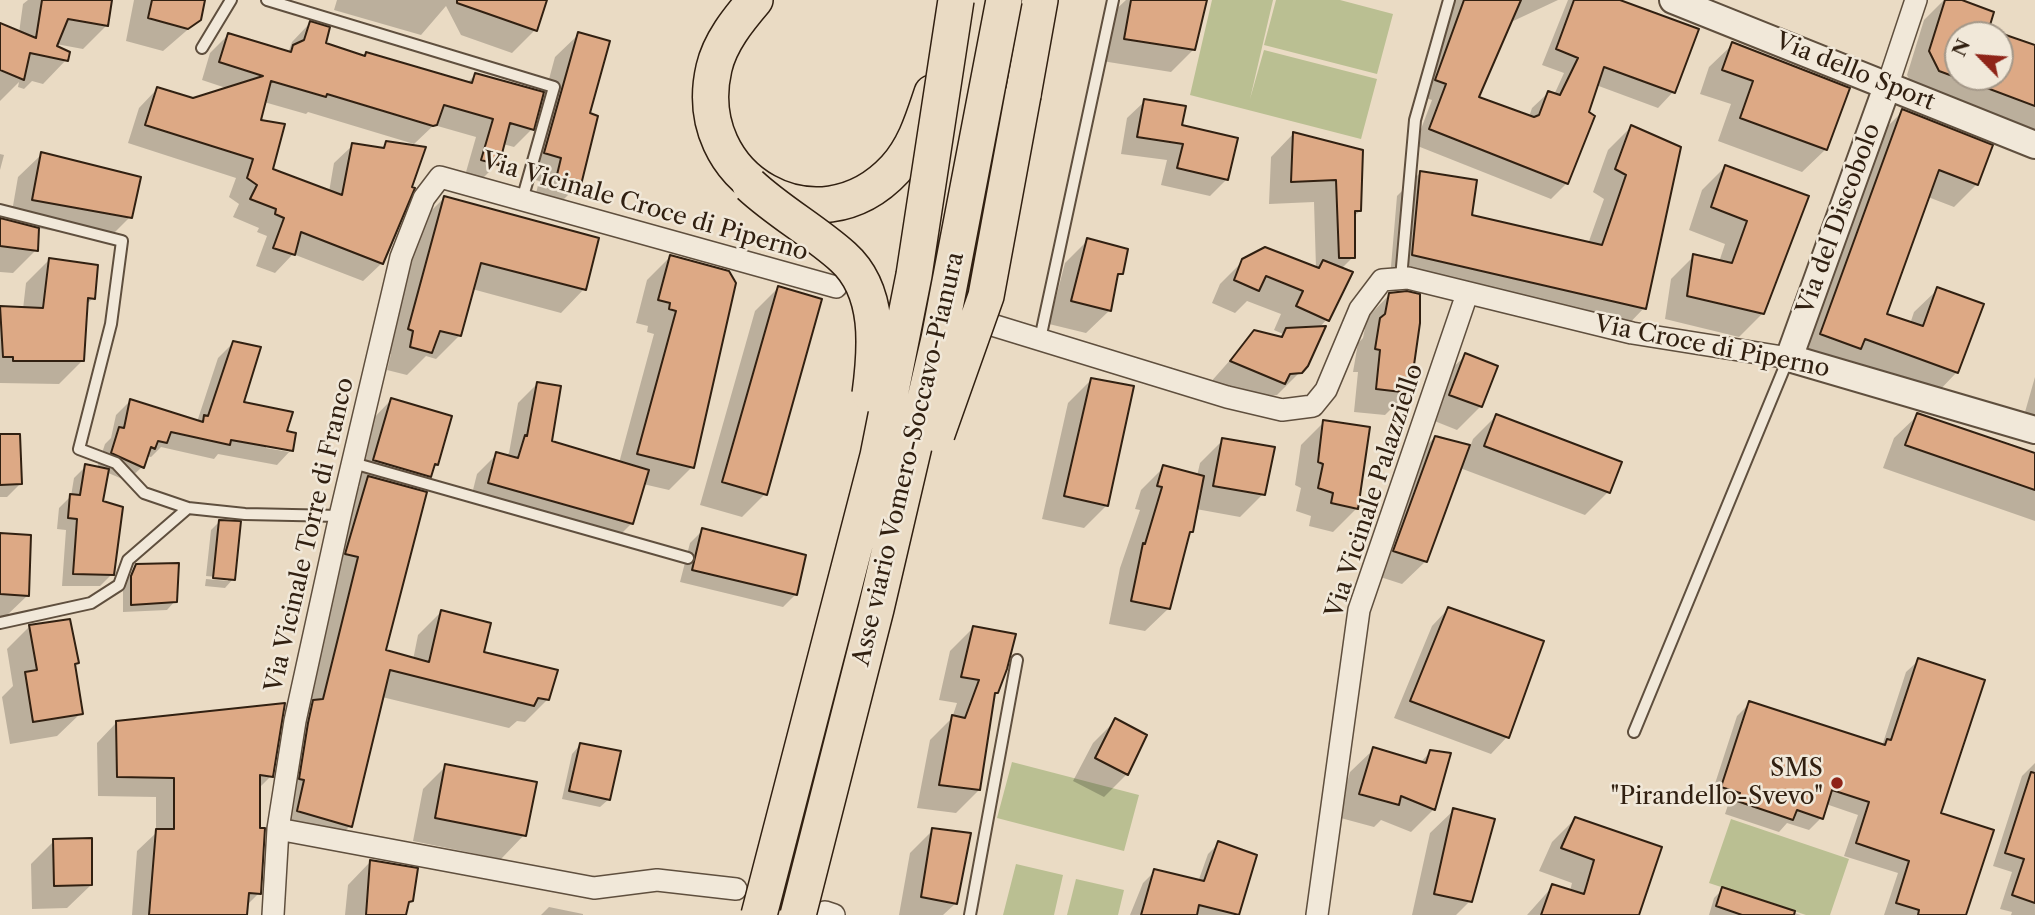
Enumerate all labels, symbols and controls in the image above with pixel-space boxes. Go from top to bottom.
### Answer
north arrow [1944,21,2014,91]
street label: Via dello Sport [1771,27,1939,117]
text: N [1947,35,1975,60]
street label: Via del Discobolo [1791,120,1887,318]
street label: Via Vicinale Croce di Piperno [479,147,811,267]
street label: Asse viario Vomero-Soccavo-Pianura [847,249,971,669]
street label: Via Croce di Piperno [1592,310,1832,384]
street label: Via Vicinale Palazziello [1320,360,1430,622]
street label: Via Vicinale Torre di Franco [260,375,360,695]
place label: SMS "Pirandello-Svevo" [1610,755,1823,811]
marker: SMS "Pirandello-Svevo" [1829,775,1845,791]

